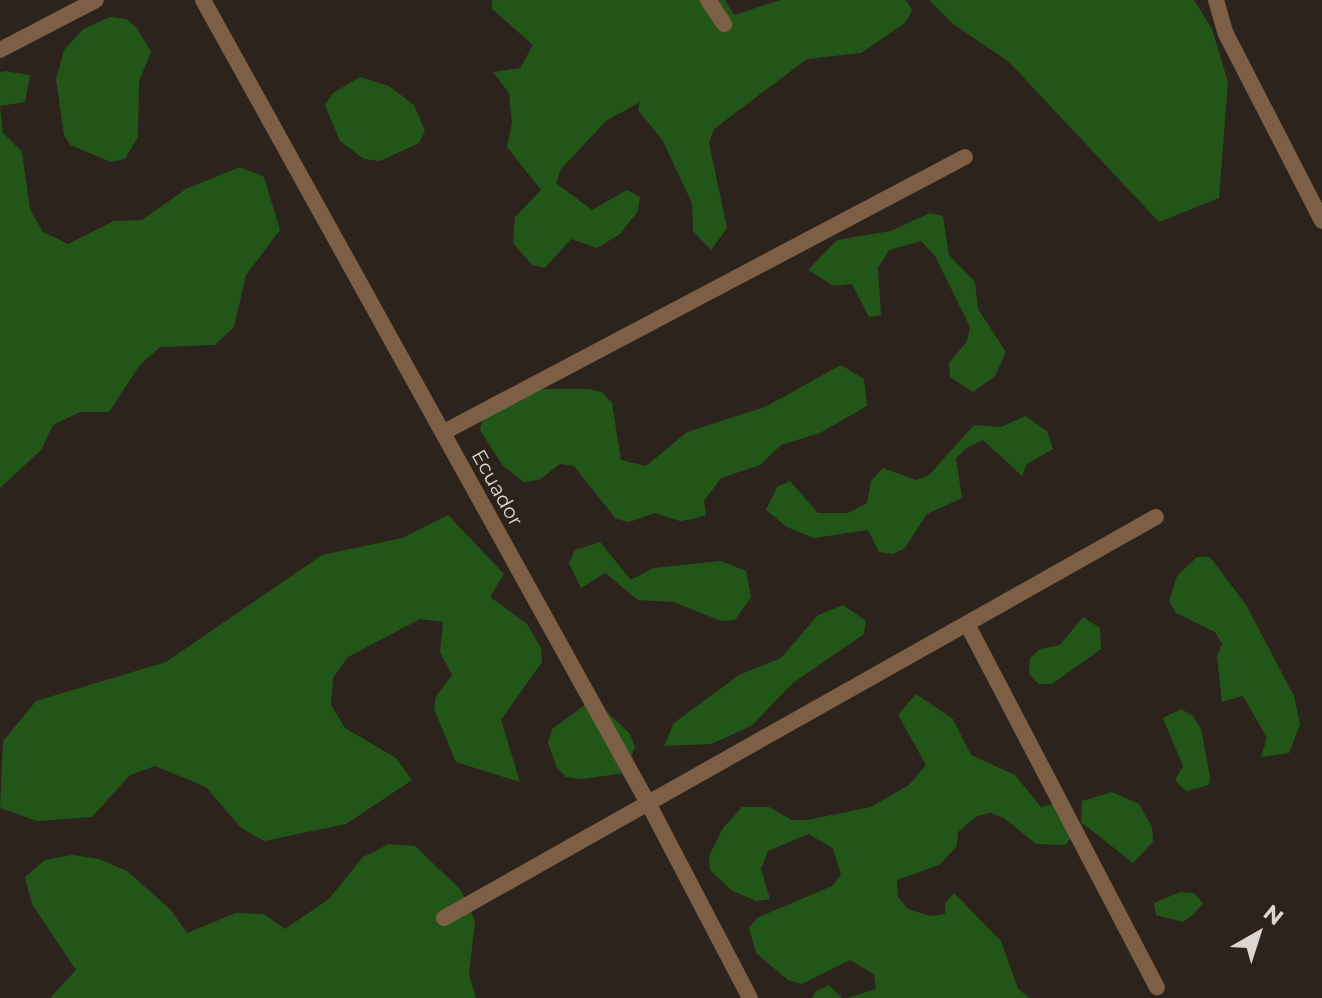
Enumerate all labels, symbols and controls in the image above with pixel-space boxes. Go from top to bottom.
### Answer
street label: Ecuador [466,446,528,530]
north arrow [1218,894,1298,974]
text: N [1258,899,1289,931]

